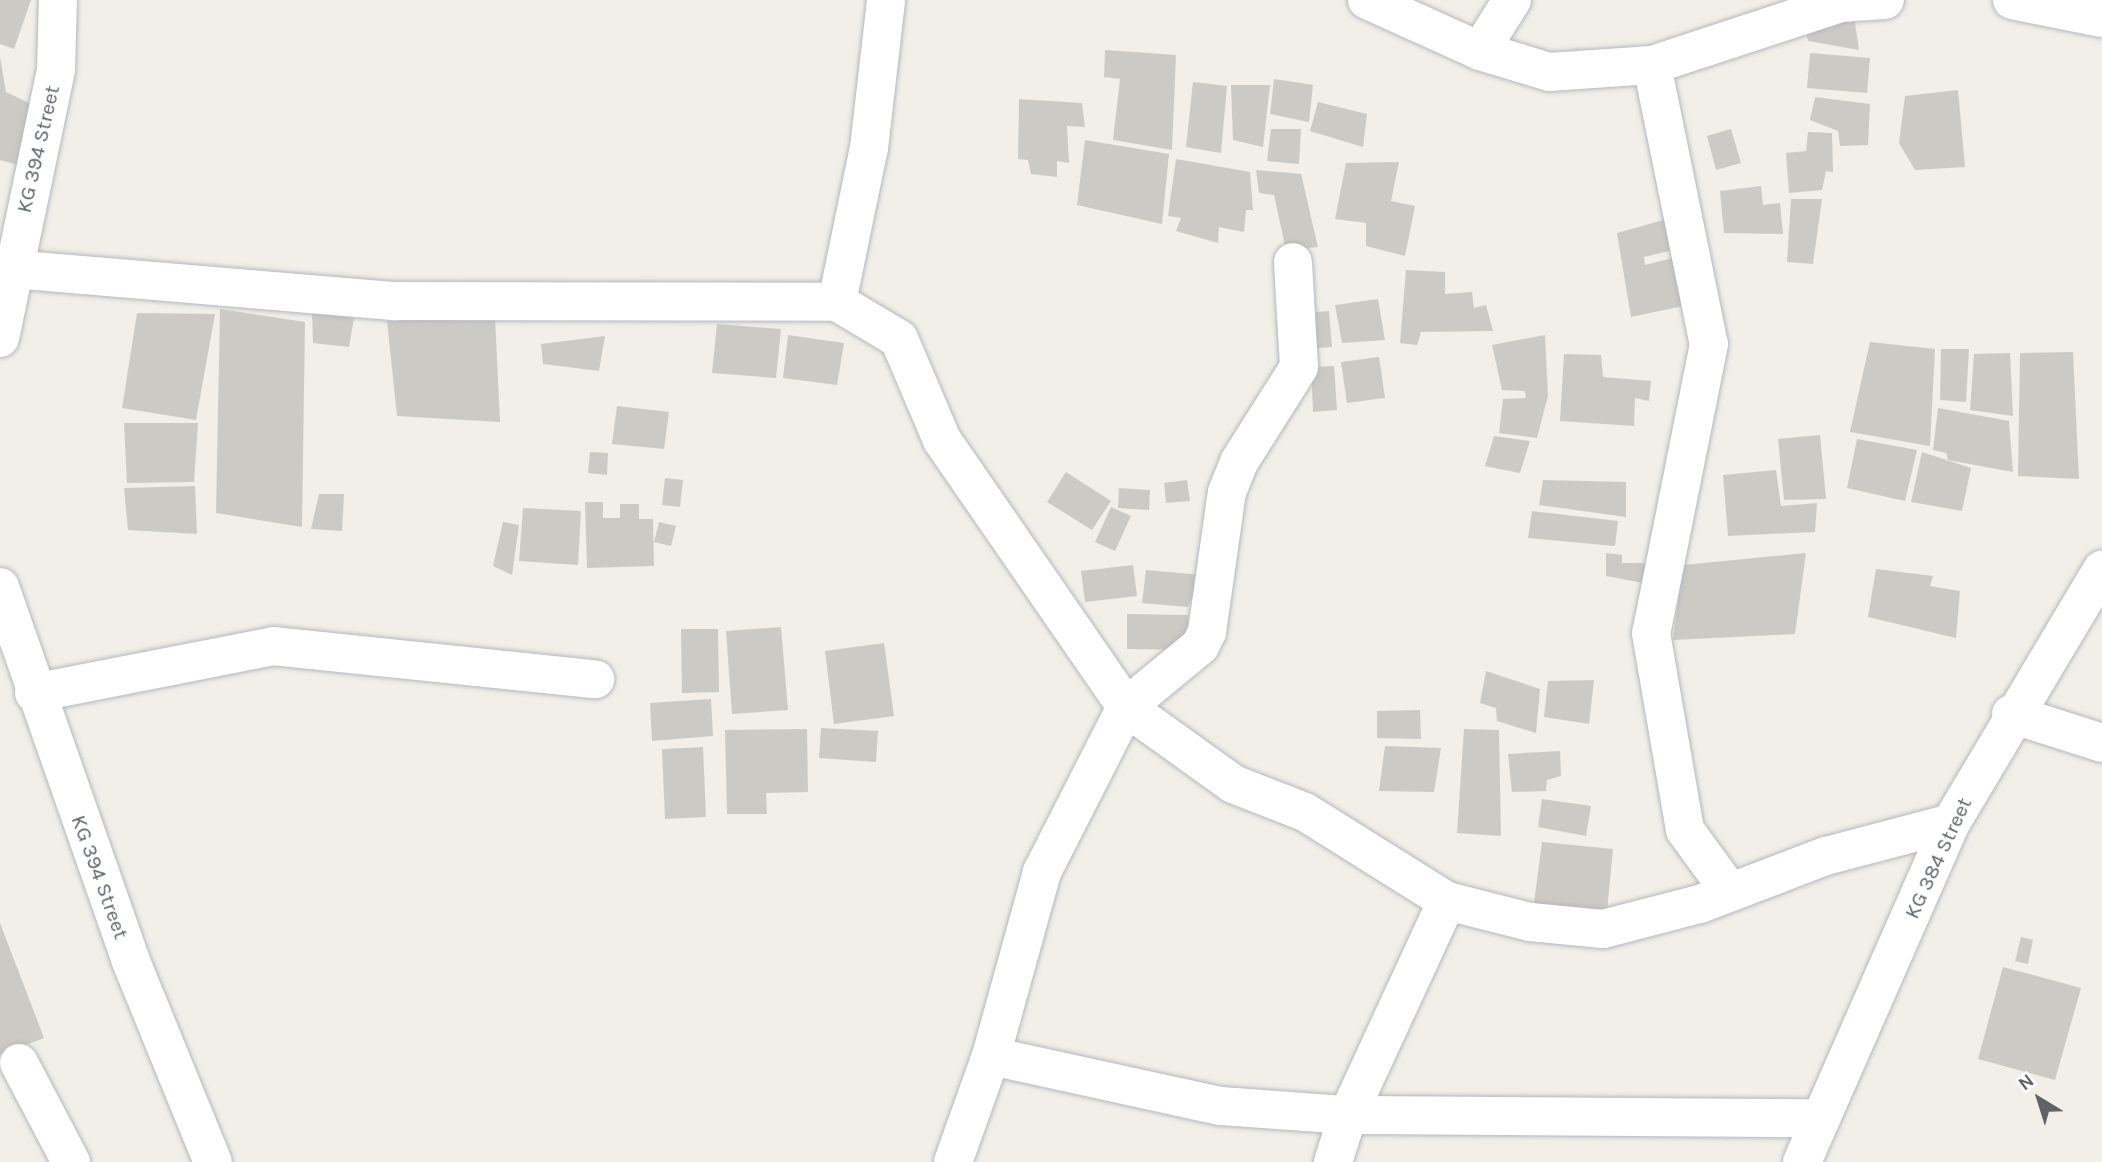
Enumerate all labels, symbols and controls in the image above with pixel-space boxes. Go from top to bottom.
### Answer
street label: KG 394 Street [11,83,65,215]
street label: KG 384 Street [1899,793,1977,923]
street label: KG 394 Street [66,812,134,942]
north arrow [2004,1064,2074,1134]
text: N [2014,1070,2038,1095]

